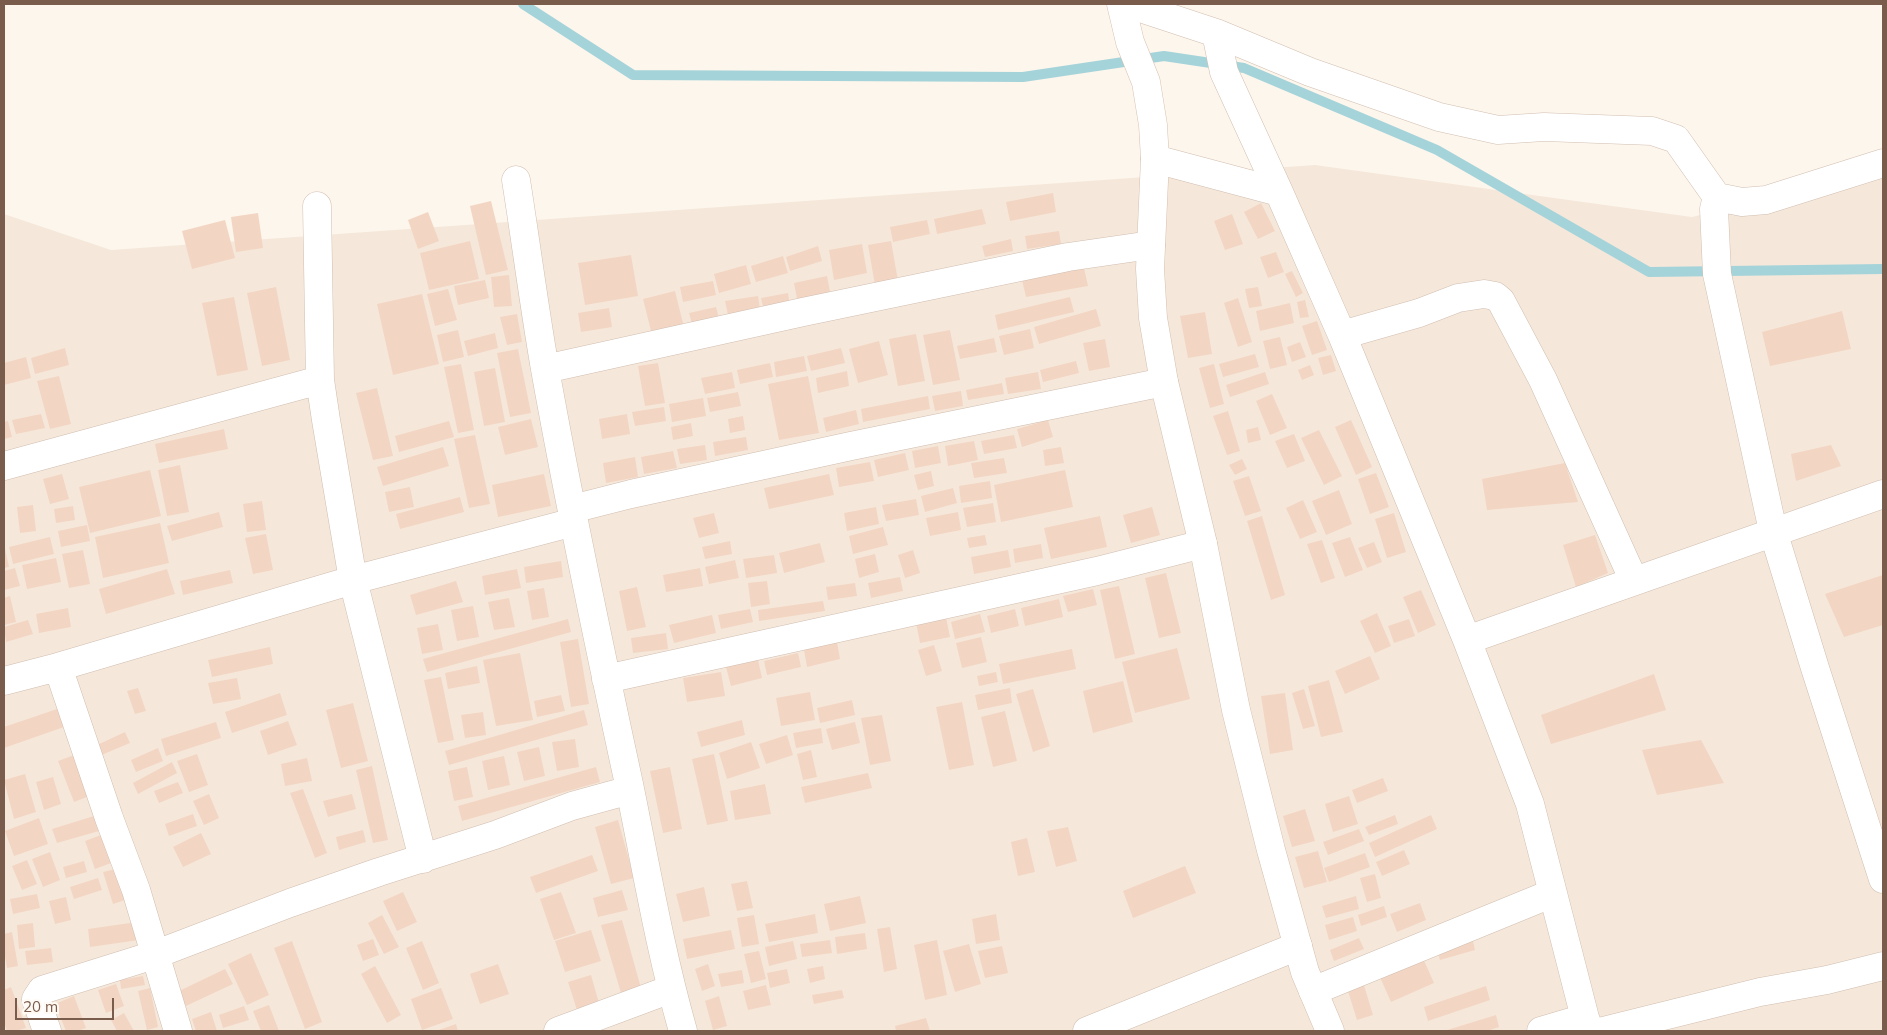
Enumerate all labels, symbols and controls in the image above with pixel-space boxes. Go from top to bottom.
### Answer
scale bar [18,988,116,1020]
text: 20 m [23,997,58,1016]

